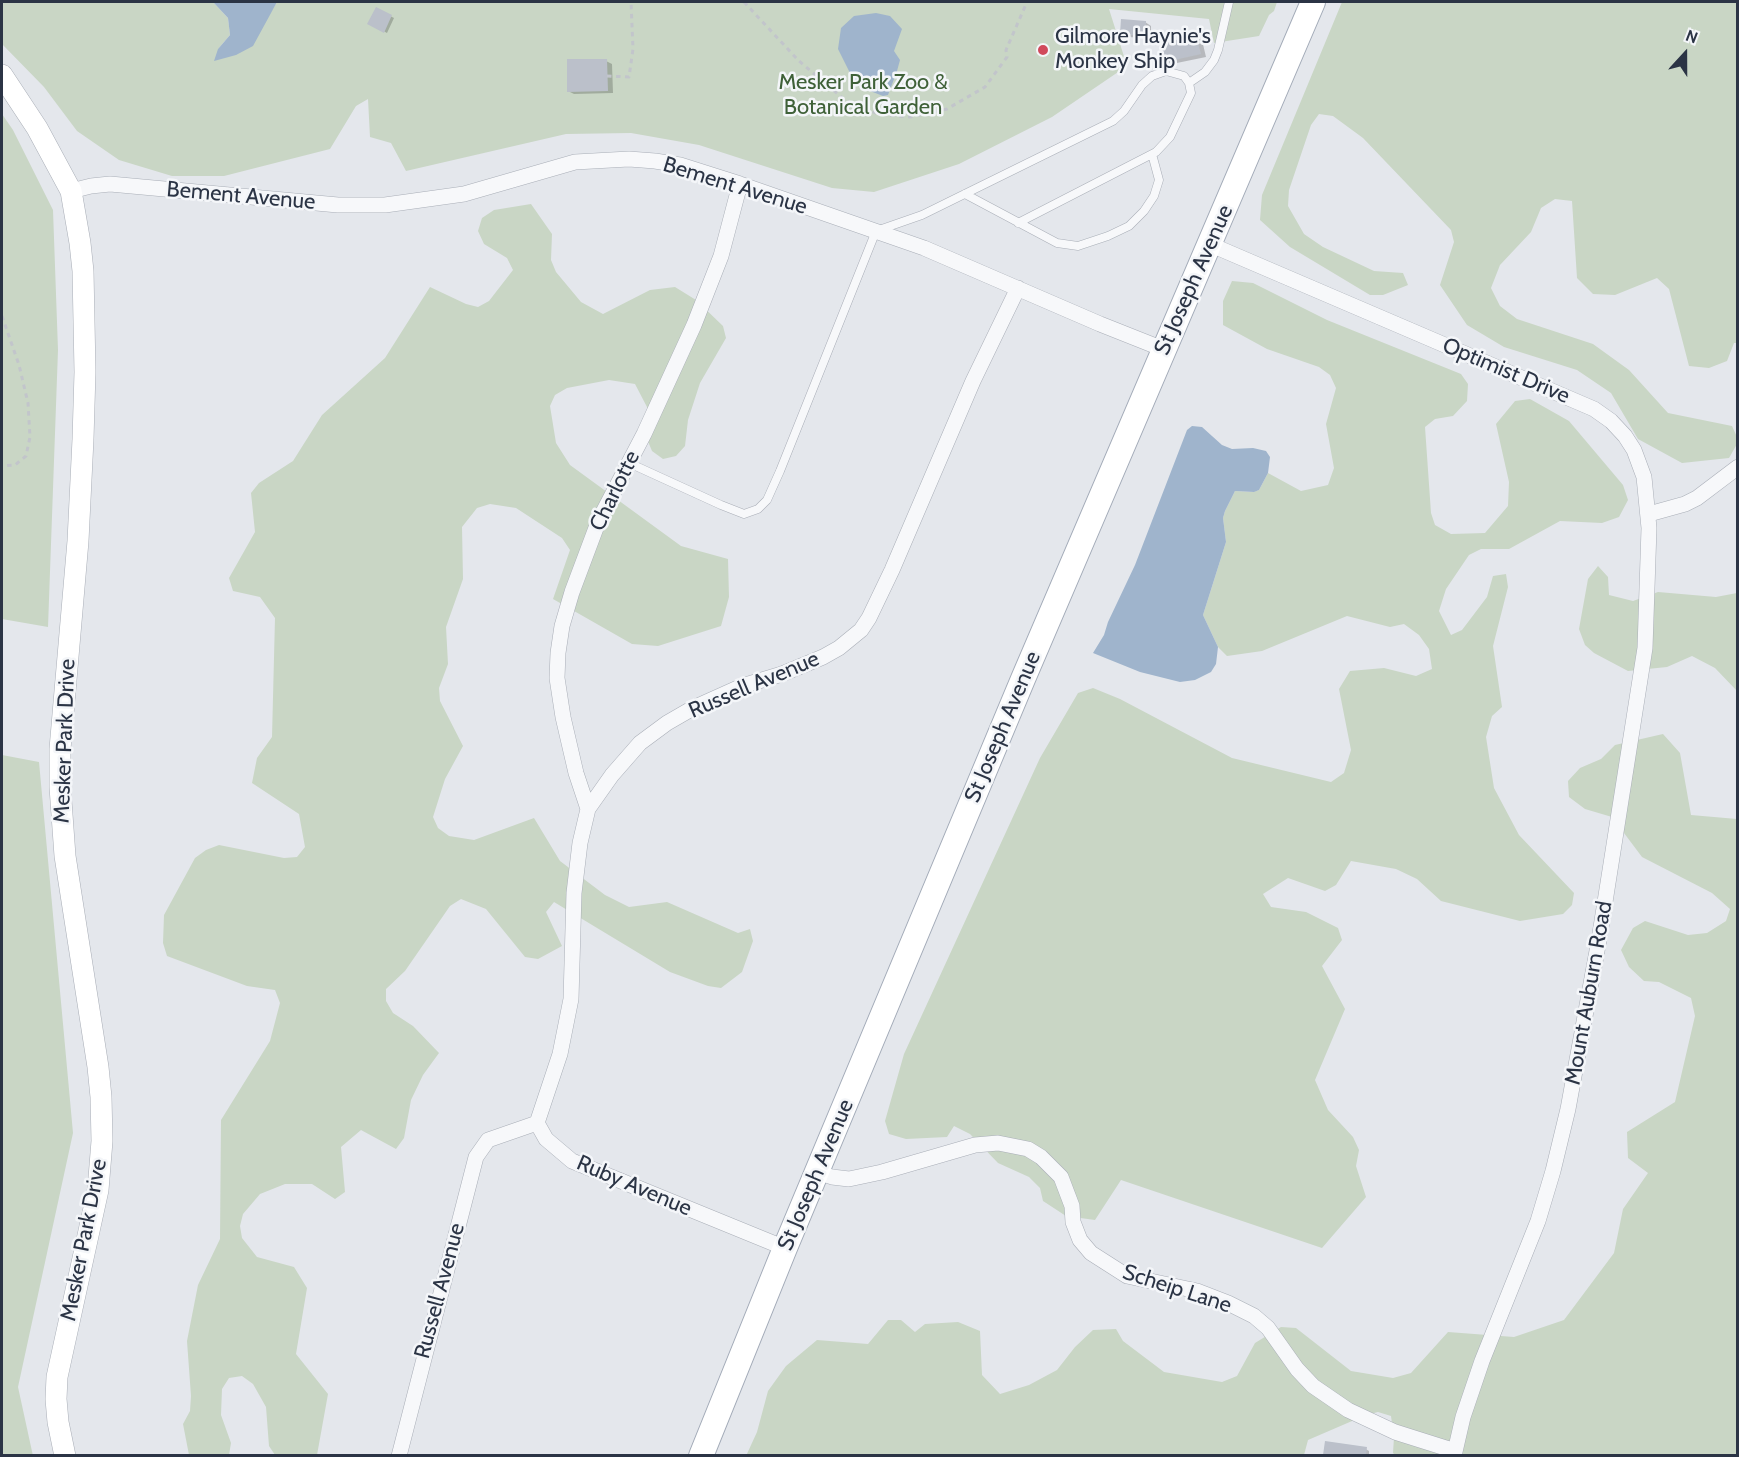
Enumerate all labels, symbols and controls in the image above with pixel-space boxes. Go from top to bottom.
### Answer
place label: Gilmore Haynie's Monkey Ship [1055,24,1211,76]
north arrow [1655,24,1715,84]
text: N [1683,26,1700,48]
marker: Gilmore Haynie's Monkey Ship [1036,43,1050,57]
park label: Mesker Park Zoo & Botanical Garden [778,70,948,122]
street label: Bement Avenue [660,152,810,220]
street label: Bement Avenue [166,176,316,216]
street label: St Joseph Avenue [1149,201,1239,359]
street label: Optimist Drive [1438,332,1574,410]
street label: Charlotte [584,447,646,535]
street label: Russell Avenue [685,646,823,724]
street label: St Joseph Avenue [959,647,1047,807]
street label: Mesker Park Drive [49,658,81,824]
street label: Mount Auburn Road [1560,899,1618,1087]
street label: St Joseph Avenue [772,1095,860,1255]
street label: Ruby Avenue [573,1150,695,1222]
street label: Mesker Park Drive [55,1157,113,1323]
street label: Russell Avenue [409,1220,471,1362]
street label: Scheip Lane [1119,1259,1235,1319]

